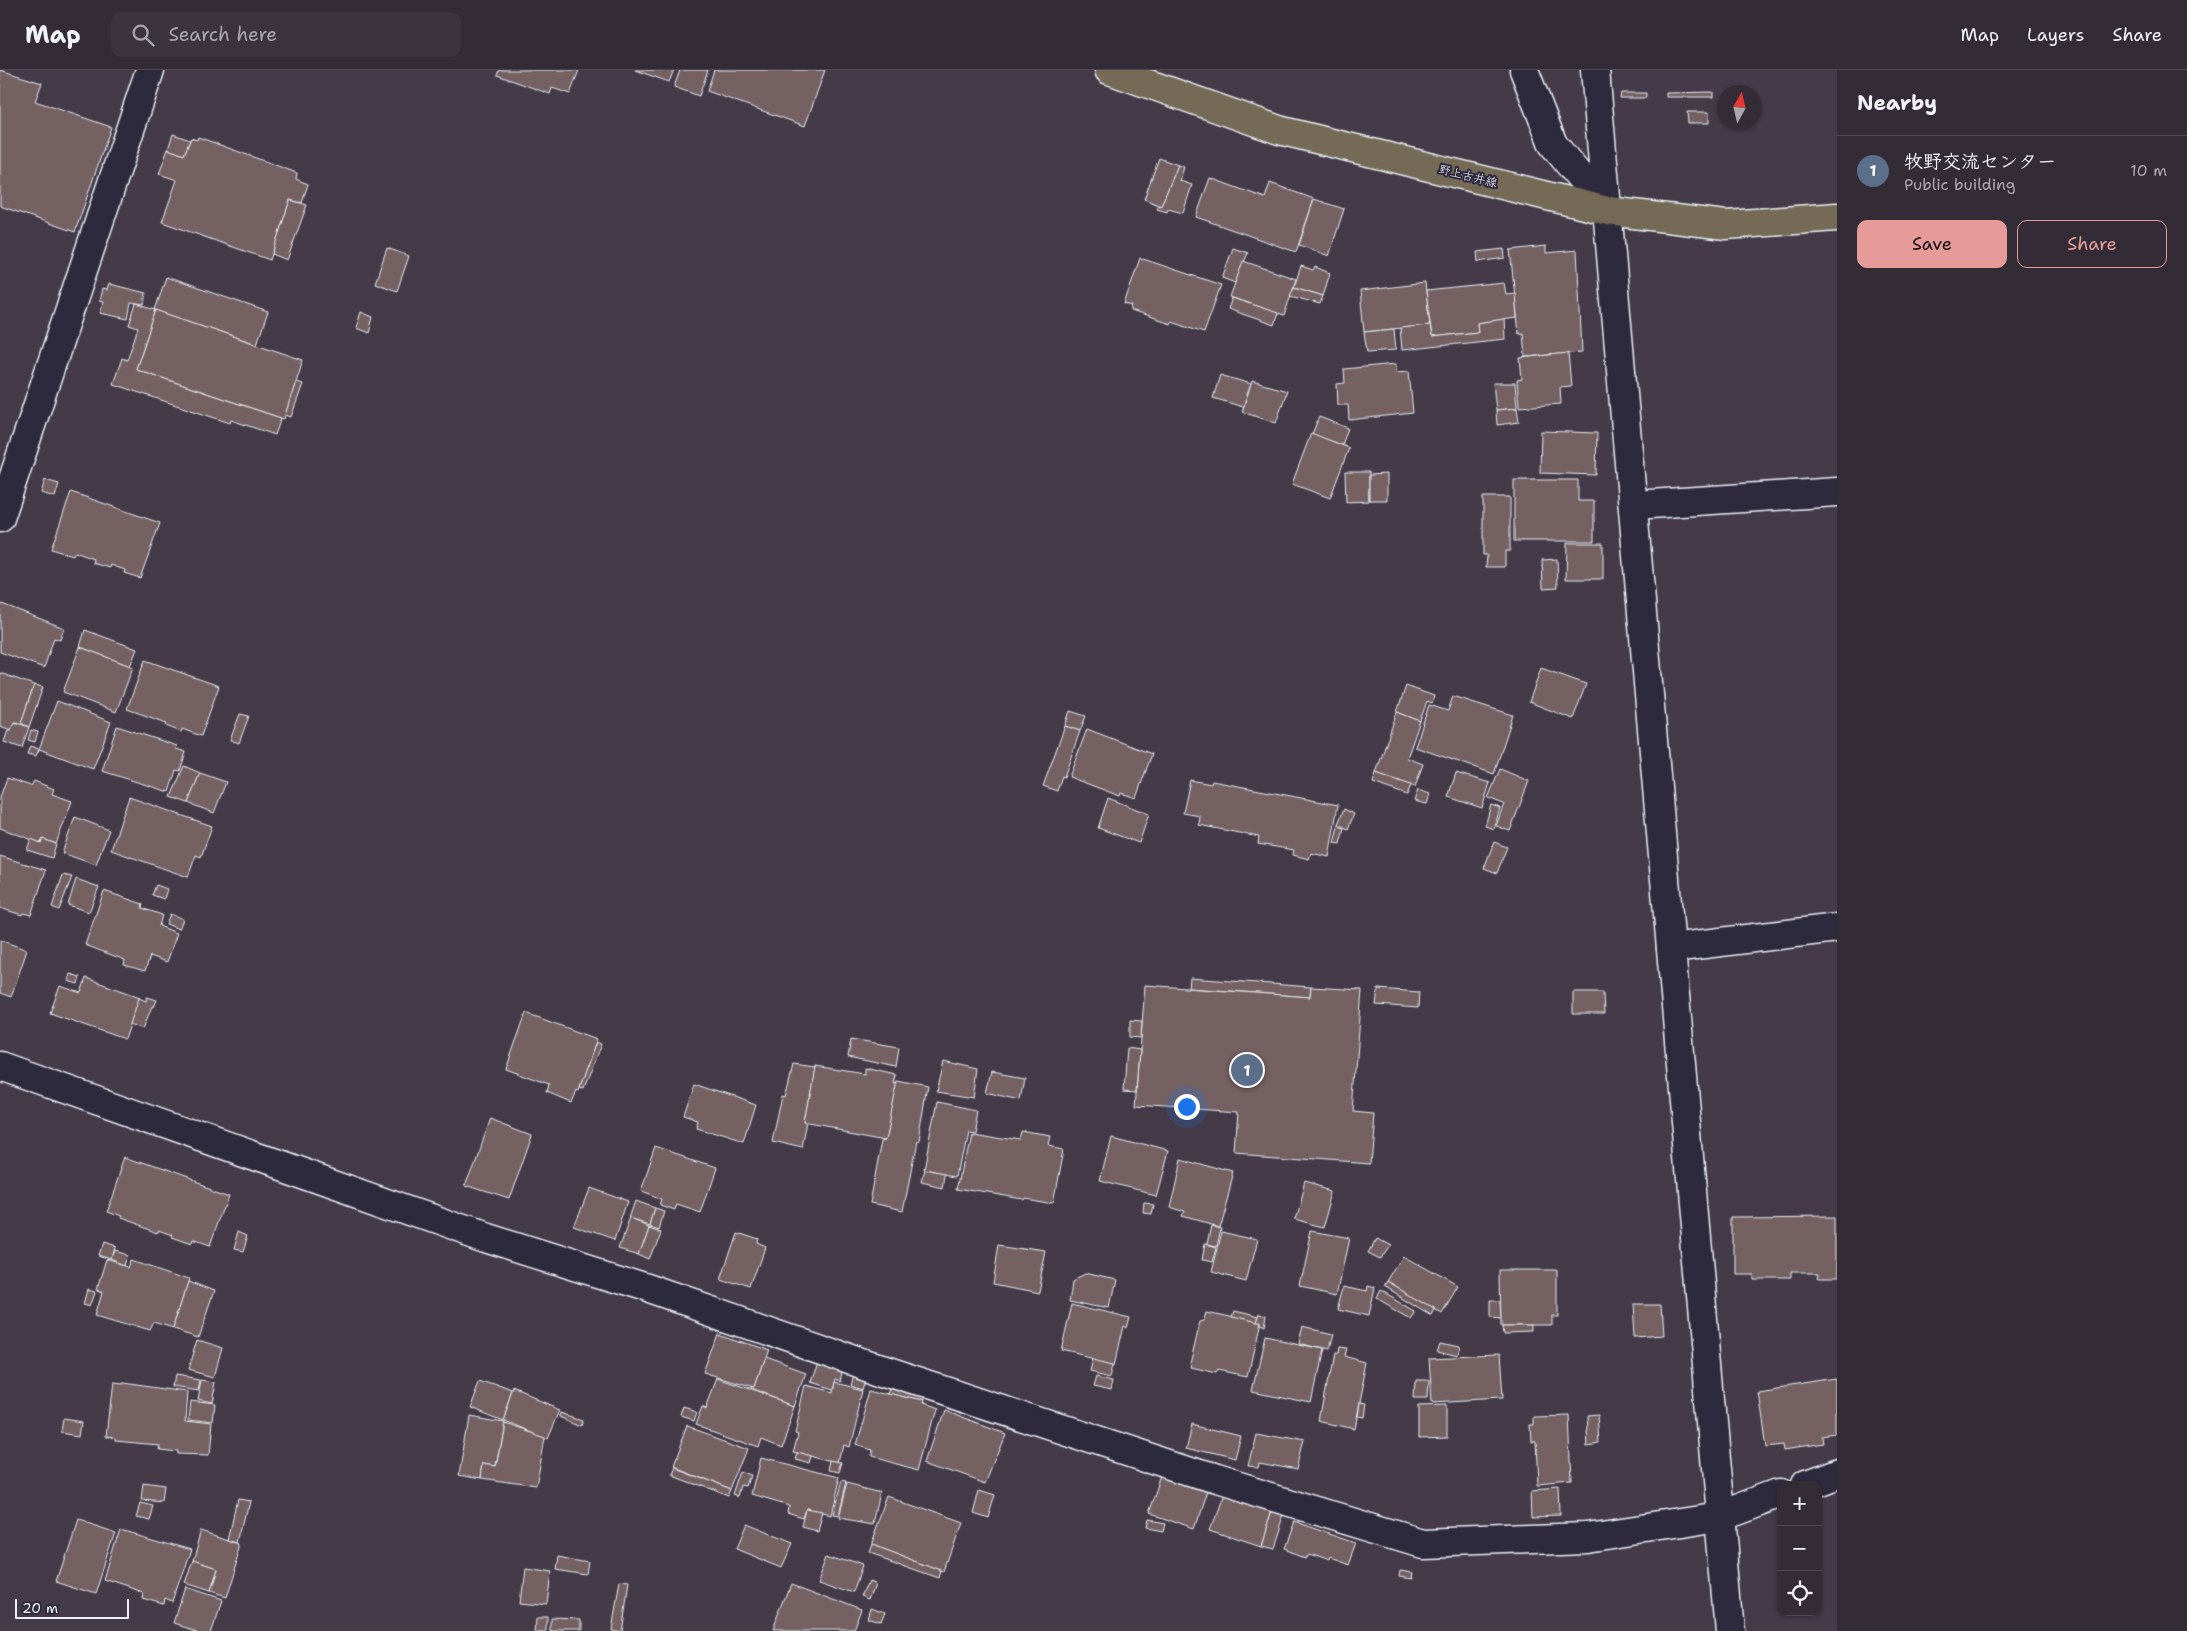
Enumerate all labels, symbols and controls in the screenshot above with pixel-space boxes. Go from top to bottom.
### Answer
search box [111,12,461,57]
text: Map [25,19,81,51]
icon: search [129,21,157,49]
text: Search here [169,22,277,47]
text: Map [1961,23,1999,47]
text: Layers [2027,23,2084,47]
text: Share [2112,23,2162,47]
north arrow [1717,85,1762,130]
text: Nearby [1857,89,1937,117]
text: 牧野交流センター [1904,149,2056,174]
text: 1 [1869,160,1877,181]
text: 10 m [2130,160,2167,181]
street label: 野上古井線 [1437,161,1499,191]
text: Public building [1904,174,2016,195]
button: Save [1857,220,2007,268]
button: Share [2017,220,2167,268]
pin: 1 [1231,1051,1263,1089]
your location [1174,1094,1200,1120]
map controls [1777,1481,1822,1616]
button: + [1777,1481,1822,1526]
button: − [1777,1526,1822,1571]
button: locate [1777,1571,1822,1616]
scale bar [15,1596,129,1619]
text: 20 m [22,1599,58,1617]

